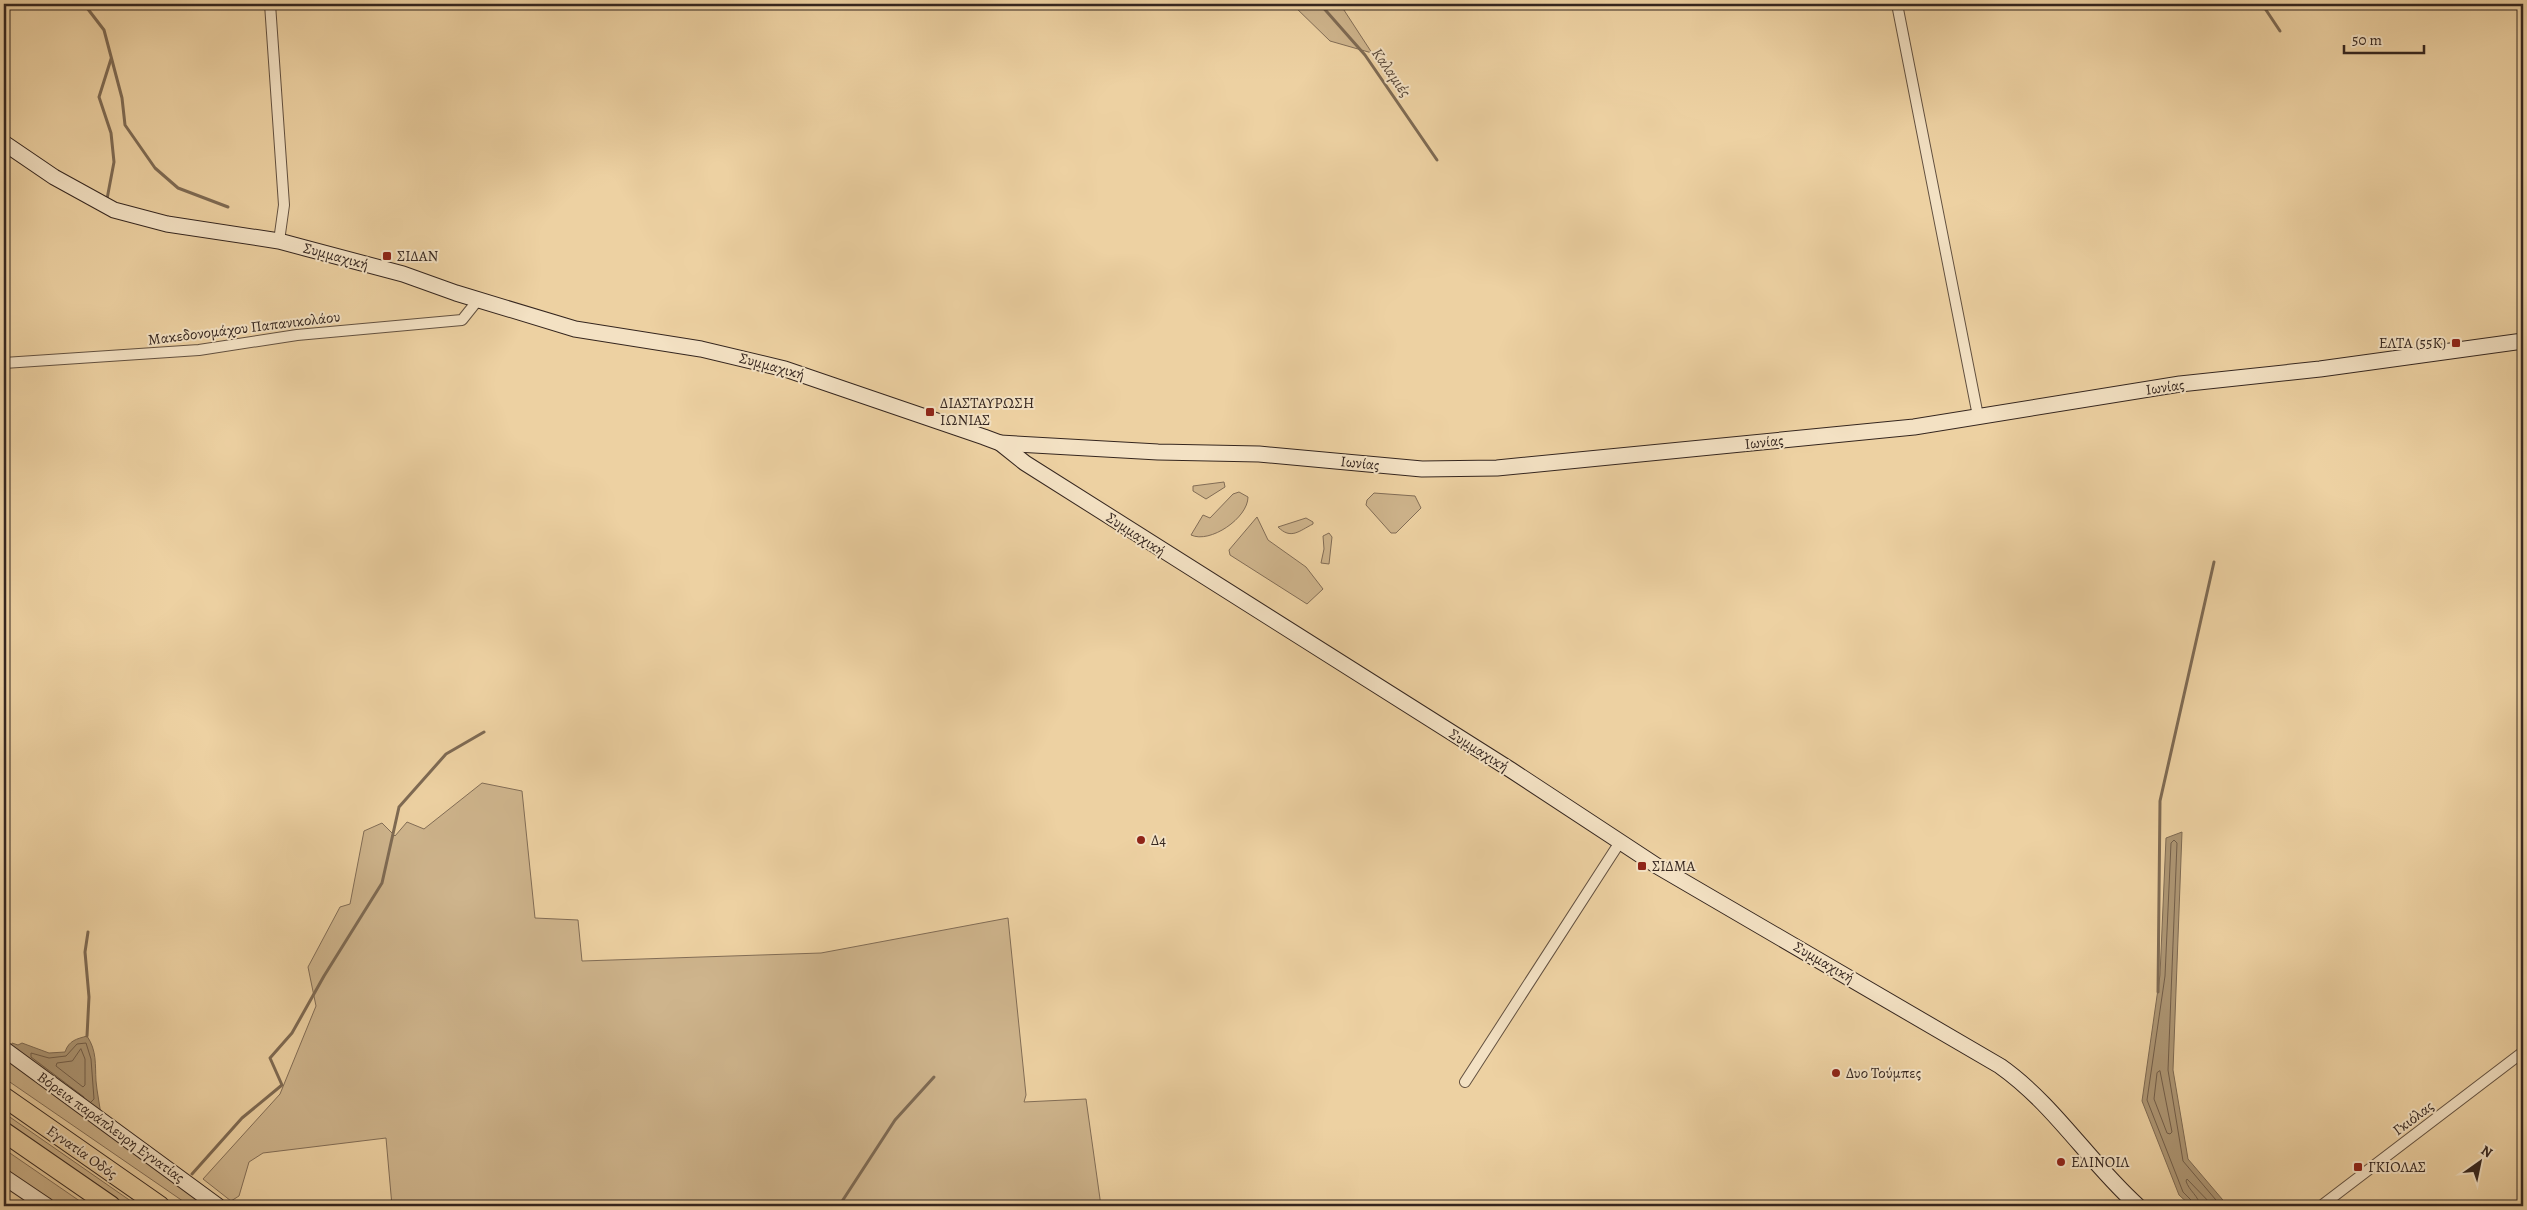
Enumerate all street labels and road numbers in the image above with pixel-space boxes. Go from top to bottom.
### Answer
street label: Συμμαχική [301,238,371,274]
street label: Μακεδονομάχου Παπανικολάου [147,306,341,350]
street label: Συμμαχική [737,348,807,384]
street label: Ιωνίας [2144,374,2186,400]
street label: Ιωνίας [1744,430,1784,454]
street label: Ιωνίας [1340,451,1380,475]
street label: Συμμαχική [1103,507,1169,561]
street label: Συμμαχική [1445,724,1513,776]
street label: Συμμαχική [1790,937,1858,987]
street label: Βόρεια παράπλευρη Εγνατίας [33,1067,189,1187]
street label: Γκιόλας [2388,1096,2438,1140]
street label: Εγνατία Οδός [43,1120,121,1184]

